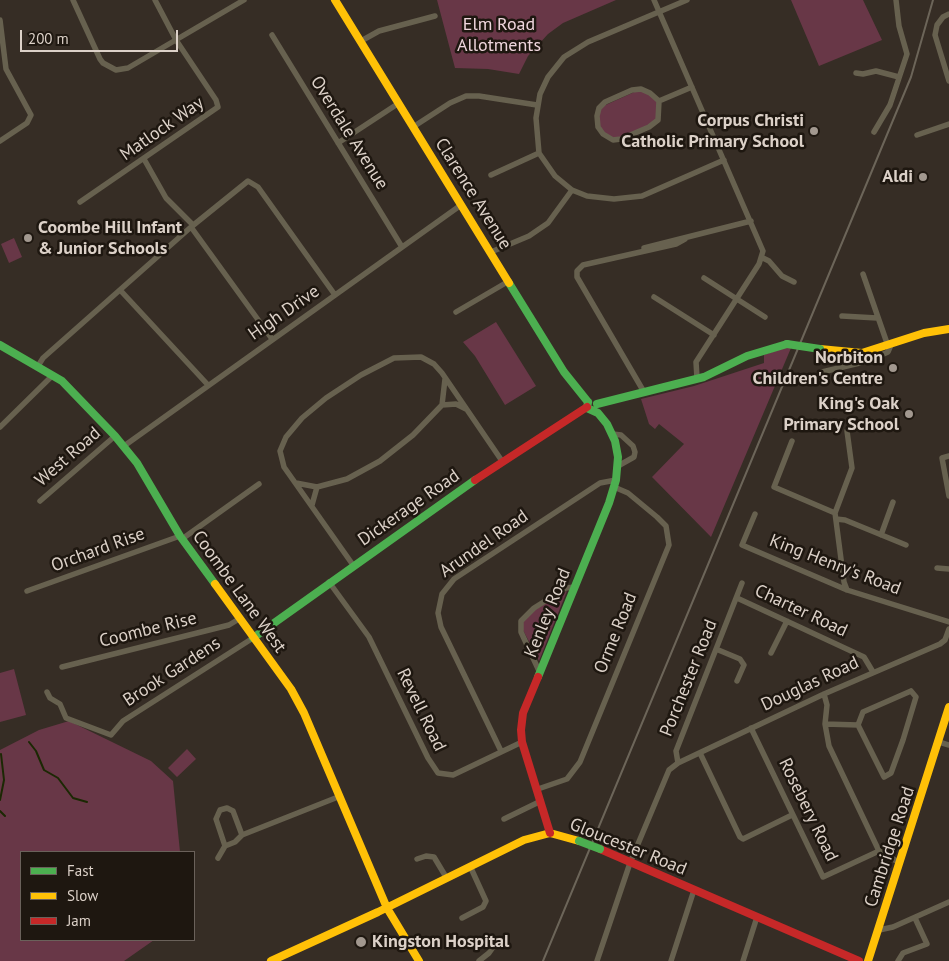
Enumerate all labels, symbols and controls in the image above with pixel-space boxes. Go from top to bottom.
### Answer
park label: Elm Road Allotments [457,14,541,56]
scale bar [22,20,180,52]
text: 200 m [28,29,69,48]
street label: Overdale Avenue [305,72,393,194]
street label: Matlock Way [116,92,208,166]
place label: Corpus Christi Catholic Primary School [621,110,804,152]
marker: Corpus Christi Catholic Primary School [808,125,820,137]
street label: Clarence Avenue [430,134,516,254]
place label: Aldi [882,166,913,188]
marker: Aldi [917,171,929,183]
place label: Coombe Hill Infant & Junior Schools [38,217,182,260]
marker: Coombe Hill Infant & Junior Schools [22,232,34,244]
street label: High Drive [244,281,324,345]
place label: Norbiton Children's Centre [753,347,883,389]
marker: Norbiton Children's Centre [887,362,899,374]
place label: King's Oak Primary School [783,393,899,436]
marker: King's Oak Primary School [903,408,915,420]
street label: West Road [31,423,105,491]
street label: Dickerage Road [354,465,464,551]
street label: Arundel Road [436,506,532,582]
street label: Orchard Rise [48,523,148,577]
street label: Coombe Lane West [187,527,291,657]
street label: King Henry's Road [766,530,904,600]
street label: Kenley Road [520,565,576,661]
street label: Charter Road [751,580,851,642]
street label: Orme Road [590,590,642,676]
street label: Coombe Rise [97,607,199,653]
street label: Porchester Road [656,616,722,740]
street label: Brook Gardens [119,633,225,711]
street label: Douglas Road [758,652,862,716]
street label: Revell Road [392,665,450,755]
street label: Rosebery Road [774,755,842,865]
street label: Cambridge Road [860,784,920,910]
street label: Gloucester Road [566,814,690,880]
legend [20,851,195,941]
text: Fast [67,861,94,880]
text: Slow [67,886,98,905]
text: Jam [67,911,91,930]
place label: Kingston Hospital [372,931,509,953]
marker: Kingston Hospital [354,935,368,949]

